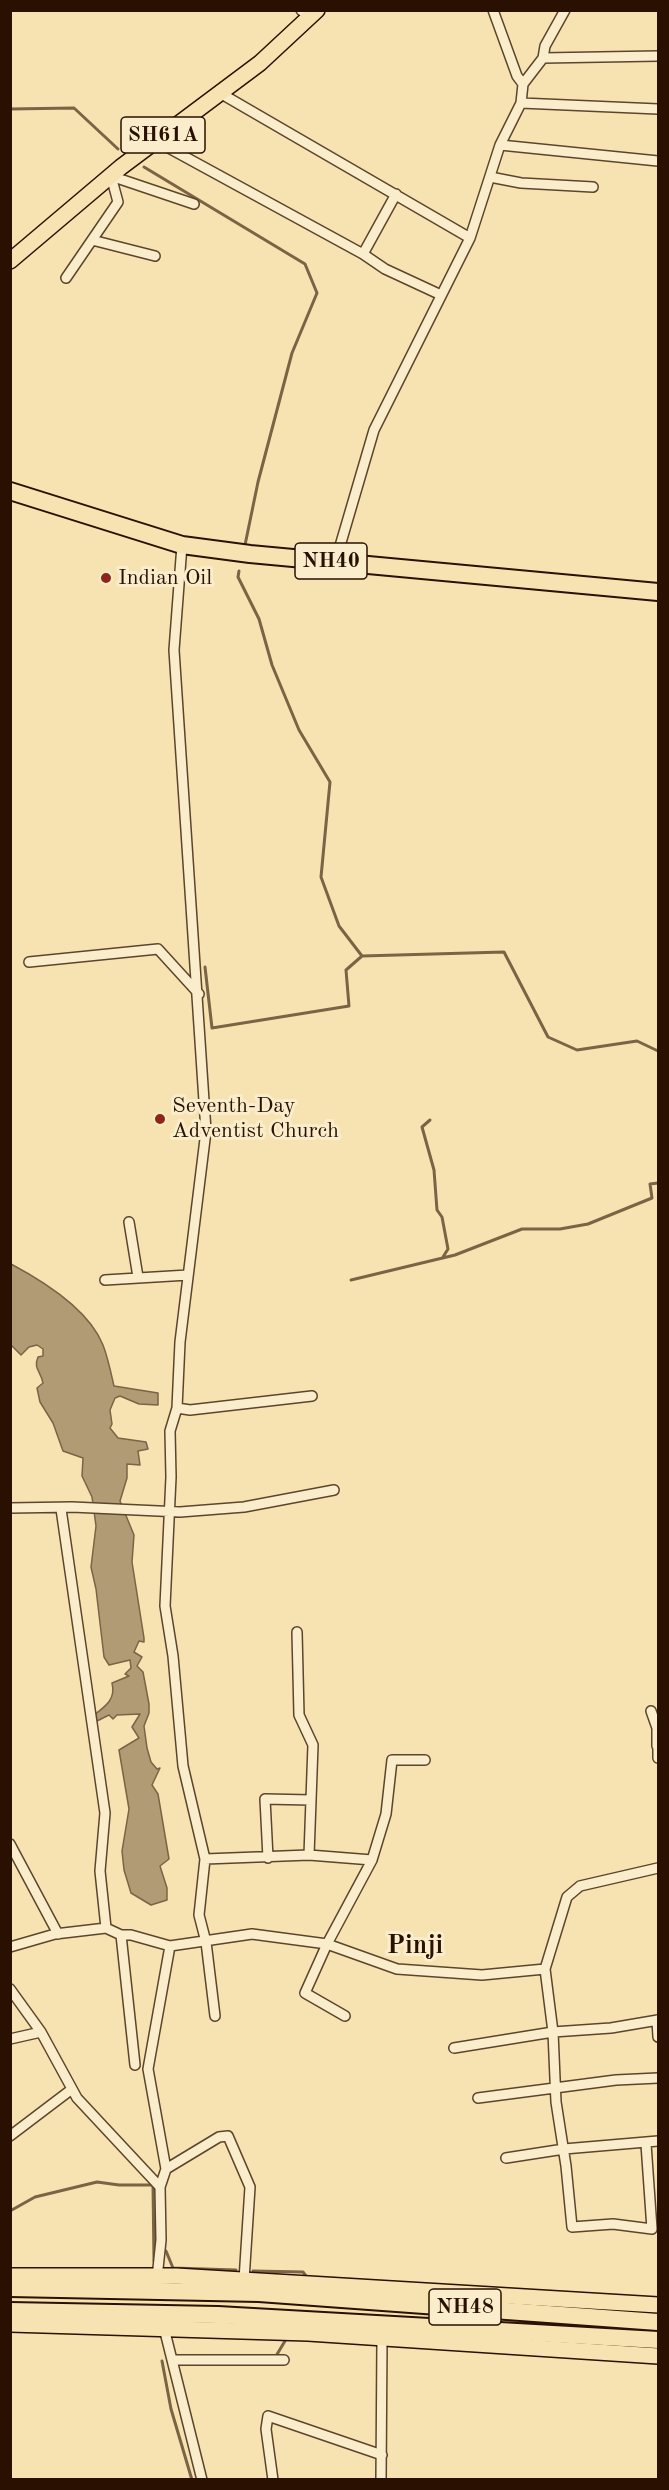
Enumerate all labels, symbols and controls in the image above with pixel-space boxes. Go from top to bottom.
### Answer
road number: SH61A [121,117,205,153]
road number: NH40 [295,543,367,579]
place label: Indian Oil [118,565,212,591]
marker: Indian Oil [99,571,113,585]
place label: Seventh-Day Adventist Church [172,1093,339,1144]
marker: Seventh-Day Adventist Church [153,1112,167,1126]
district label: Pinji [387,1930,443,1962]
road number: NH48 [429,2289,501,2325]

